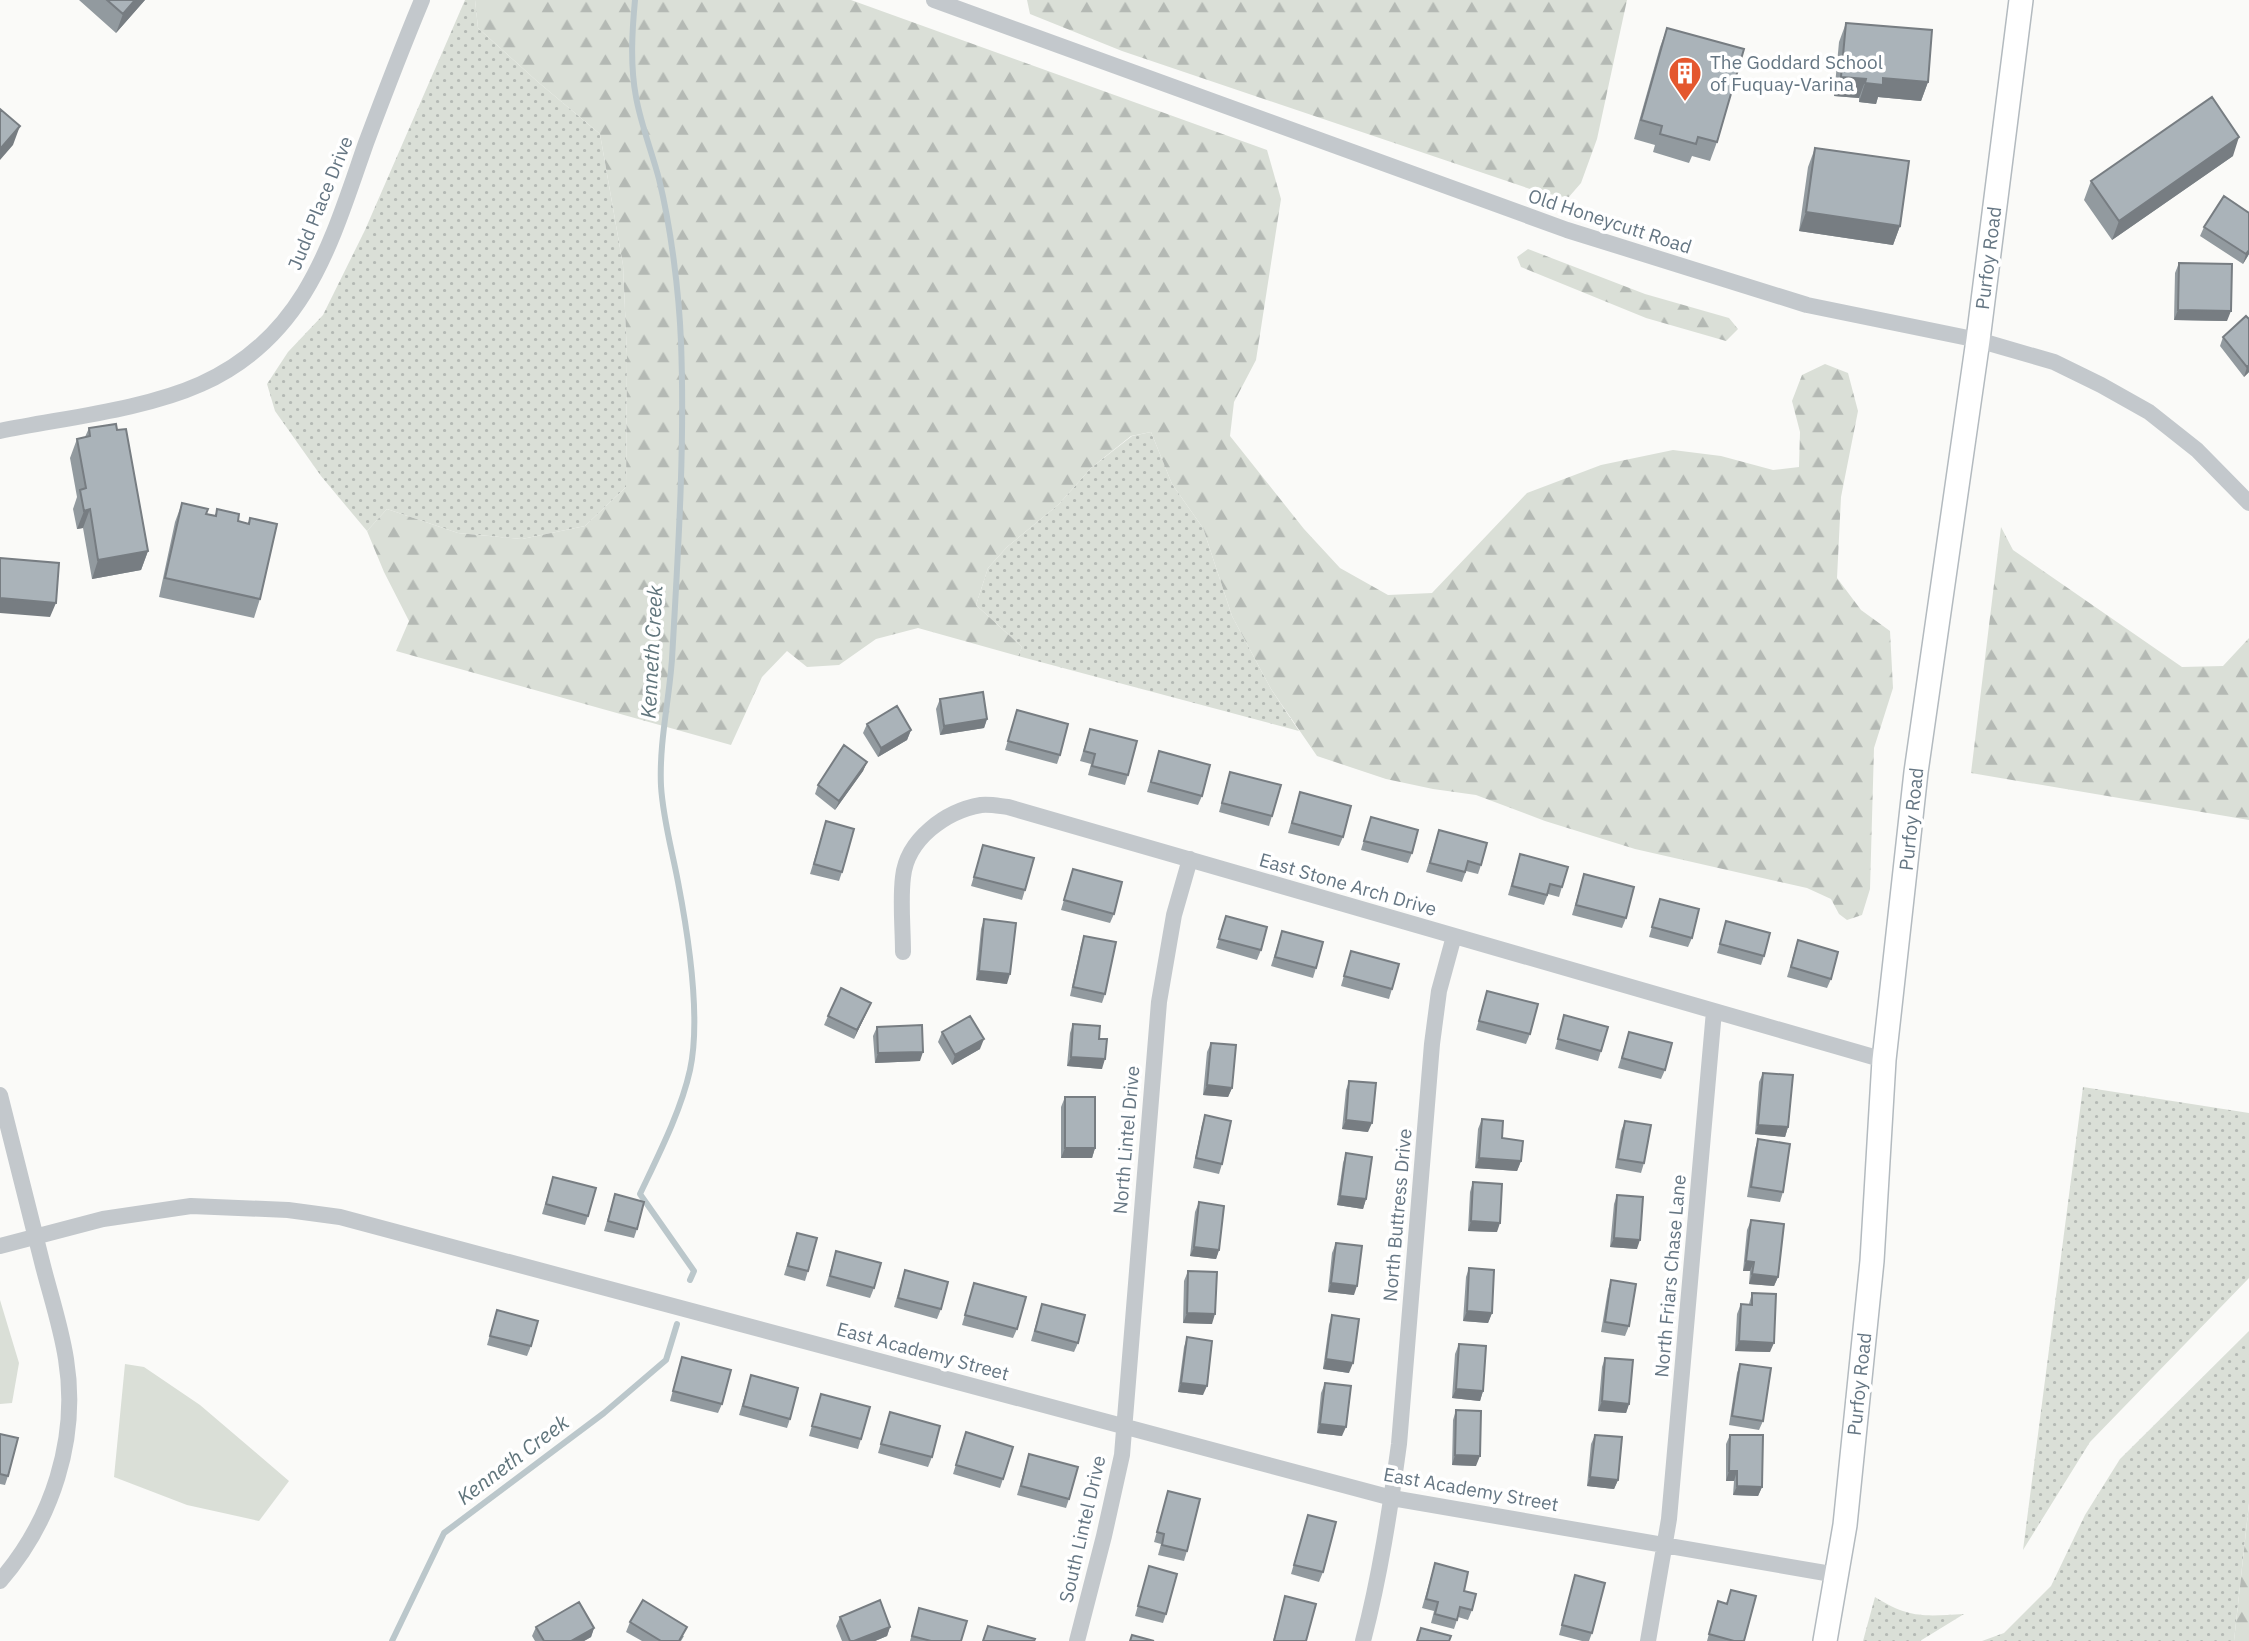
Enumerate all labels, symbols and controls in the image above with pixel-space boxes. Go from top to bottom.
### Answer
place label: The Goddard School of Fuquay-Varina [1710,50,1883,96]
building icon: The Goddard School of Fuquay-Varina [1666,54,1704,103]
street label: Judd Place Drive [282,133,358,273]
street label: Old Honeycutt Road [1525,183,1695,259]
street label: Purfoy Road [1970,205,2006,311]
water label: Kenneth Creek [634,584,669,719]
street label: Purfoy Road [1894,766,1928,872]
street label: East Stone Arch Drive [1257,847,1439,921]
street label: North Lintel Drive [1108,1065,1144,1215]
street label: North Buttress Drive [1377,1127,1417,1303]
street label: North Friars Chase Lane [1649,1174,1691,1378]
street label: East Academy Street [834,1316,1012,1386]
street label: Purfoy Road [1842,1331,1876,1437]
water label: Kenneth Creek [451,1407,575,1511]
street label: South Lintel Drive [1053,1453,1111,1605]
street label: East Academy Street [1382,1462,1560,1516]

